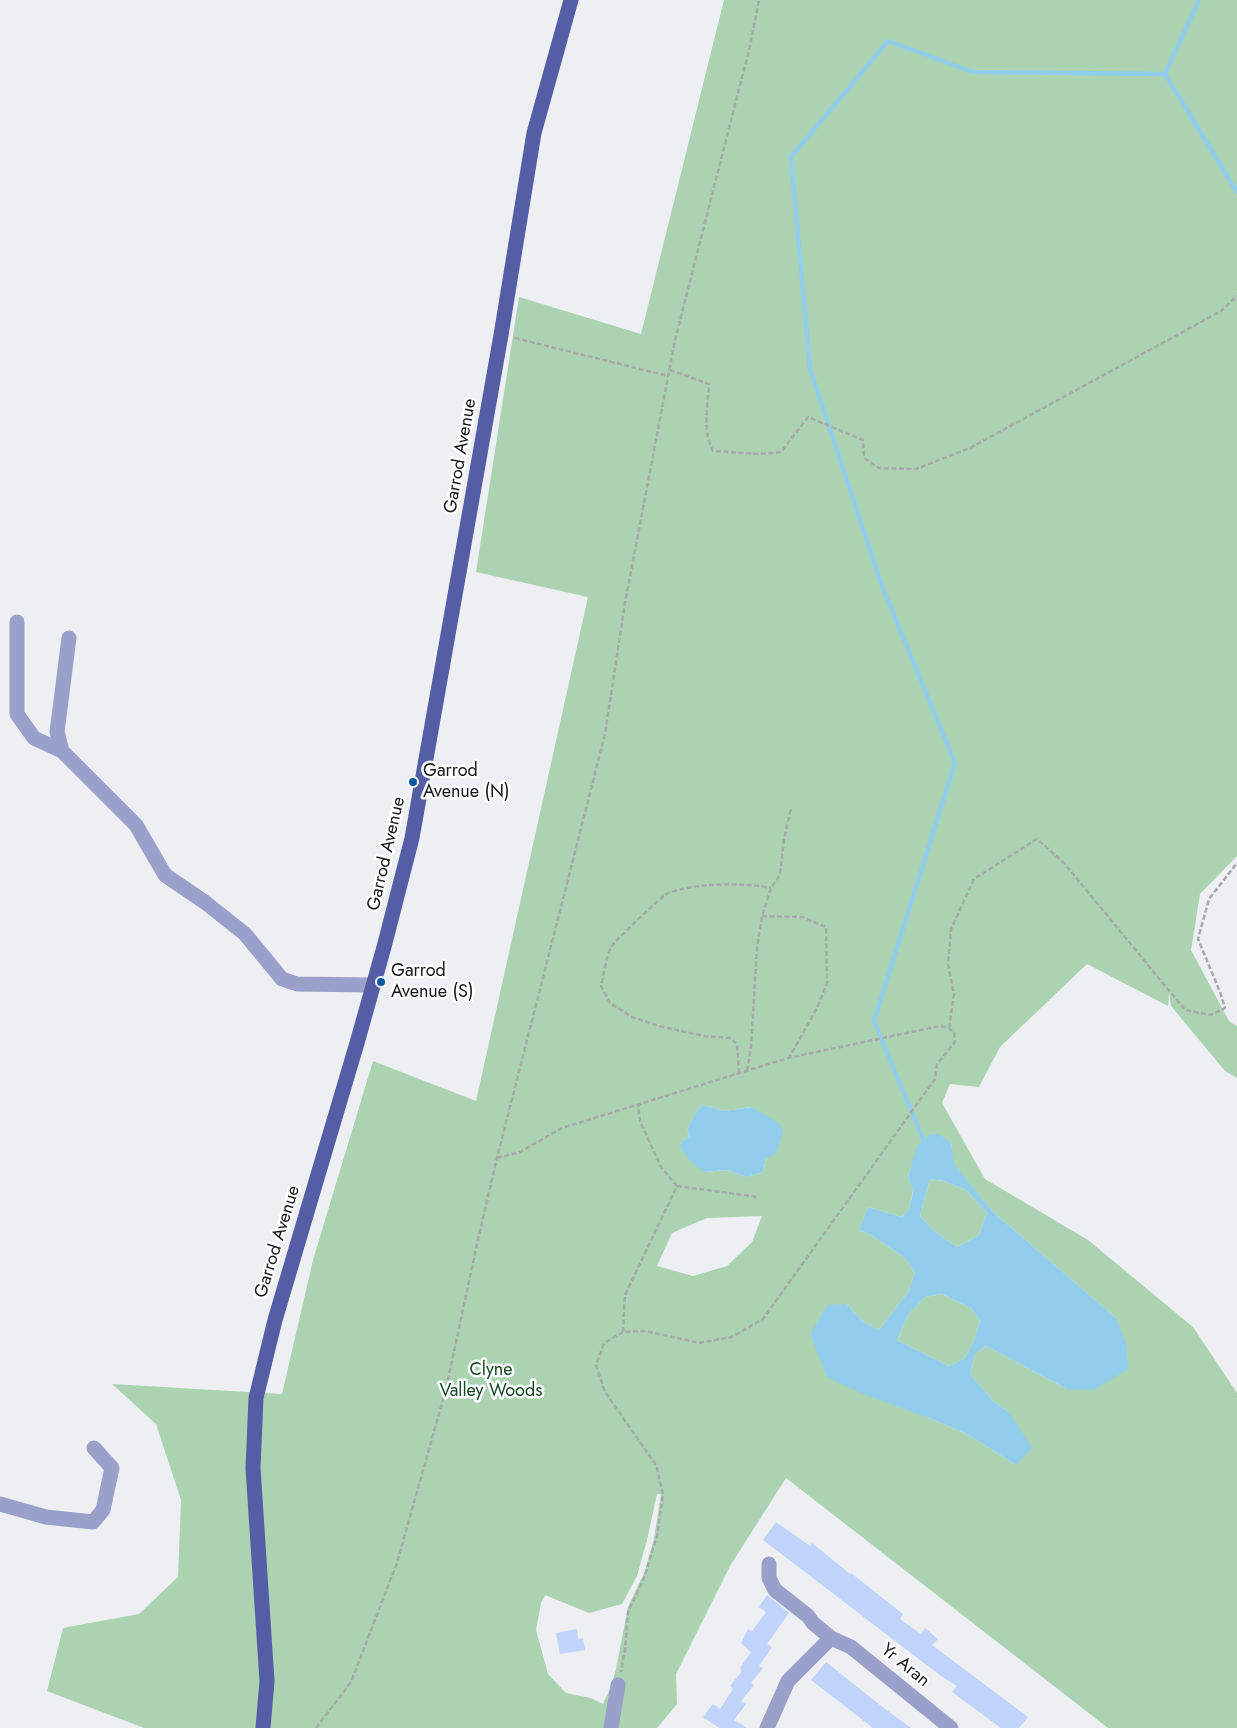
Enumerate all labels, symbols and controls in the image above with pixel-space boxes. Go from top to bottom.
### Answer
street label: Garrod Avenue [440,397,482,515]
place label: Garrod Avenue (N) [423,761,510,804]
marker: Garrod Avenue (N) [407,776,419,788]
street label: Garrod Avenue [363,795,411,913]
place label: Garrod Avenue (S) [391,961,473,1004]
marker: Garrod Avenue (S) [375,976,387,988]
street label: Garrod Avenue [251,1183,305,1301]
park label: Clyne Valley Woods [440,1360,542,1402]
street label: Yr Aran [876,1640,934,1692]

